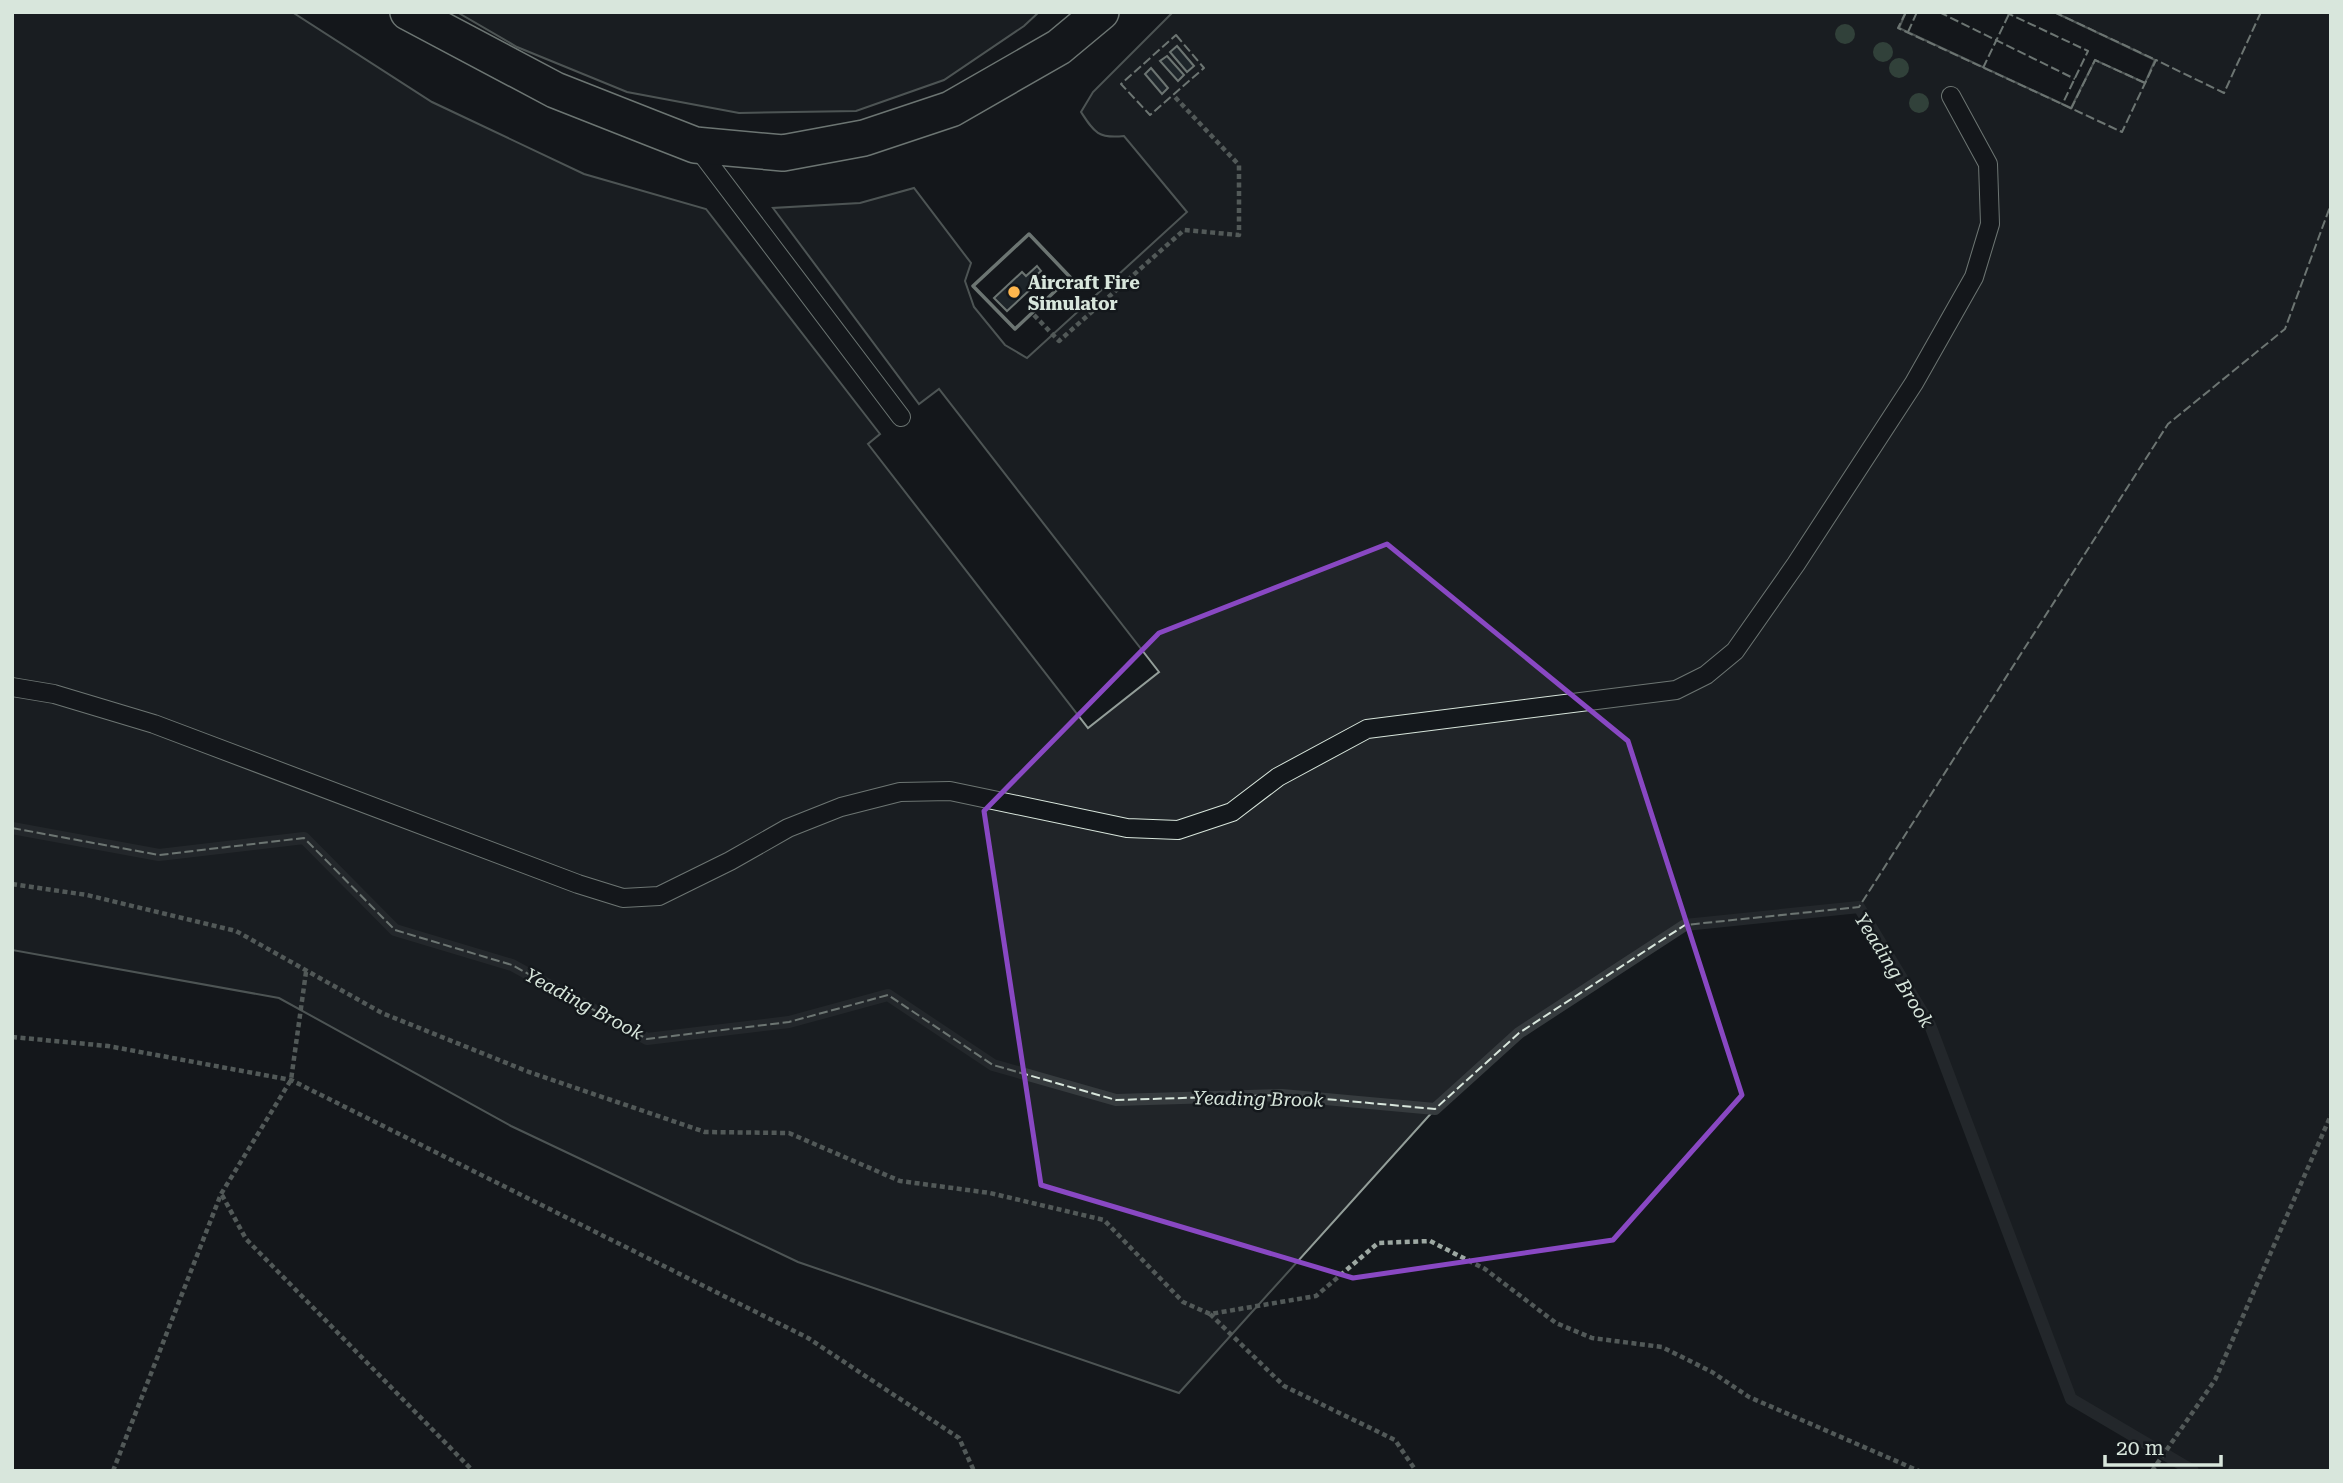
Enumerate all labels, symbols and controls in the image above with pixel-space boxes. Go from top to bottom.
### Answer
place label: Aircraft Fire Simulator [1028,272,1140,314]
marker: Aircraft Fire Simulator [1006,284,1022,300]
water label: Yeading Brook [1850,908,1939,1032]
water label: Yeading Brook [521,963,648,1045]
water label: Yeading Brook [1192,1086,1324,1112]
scale bar [2105,1424,2220,1468]
text: 20 m [2116,1436,2164,1460]

